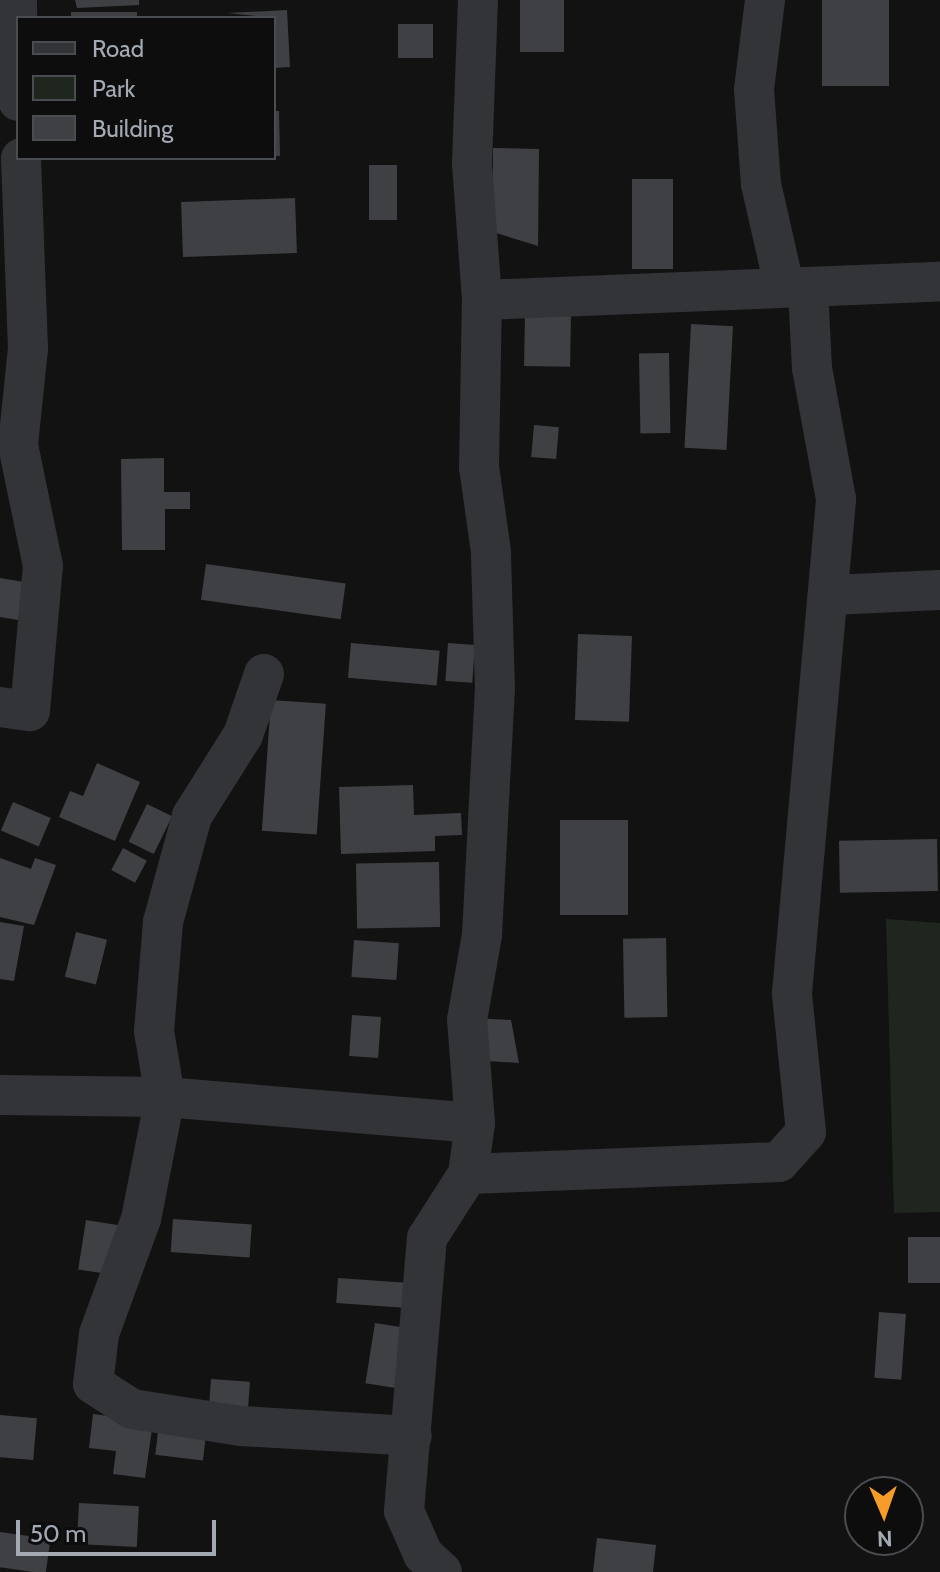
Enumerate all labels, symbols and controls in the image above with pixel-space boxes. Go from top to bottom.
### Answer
legend [16,16,276,160]
text: Road [92,34,144,63]
text: Park [92,74,135,103]
text: Building [92,114,173,143]
north arrow [844,1476,924,1556]
scale bar [20,1504,220,1554]
text: 50 m [30,1519,86,1548]
text: N [877,1525,893,1552]

